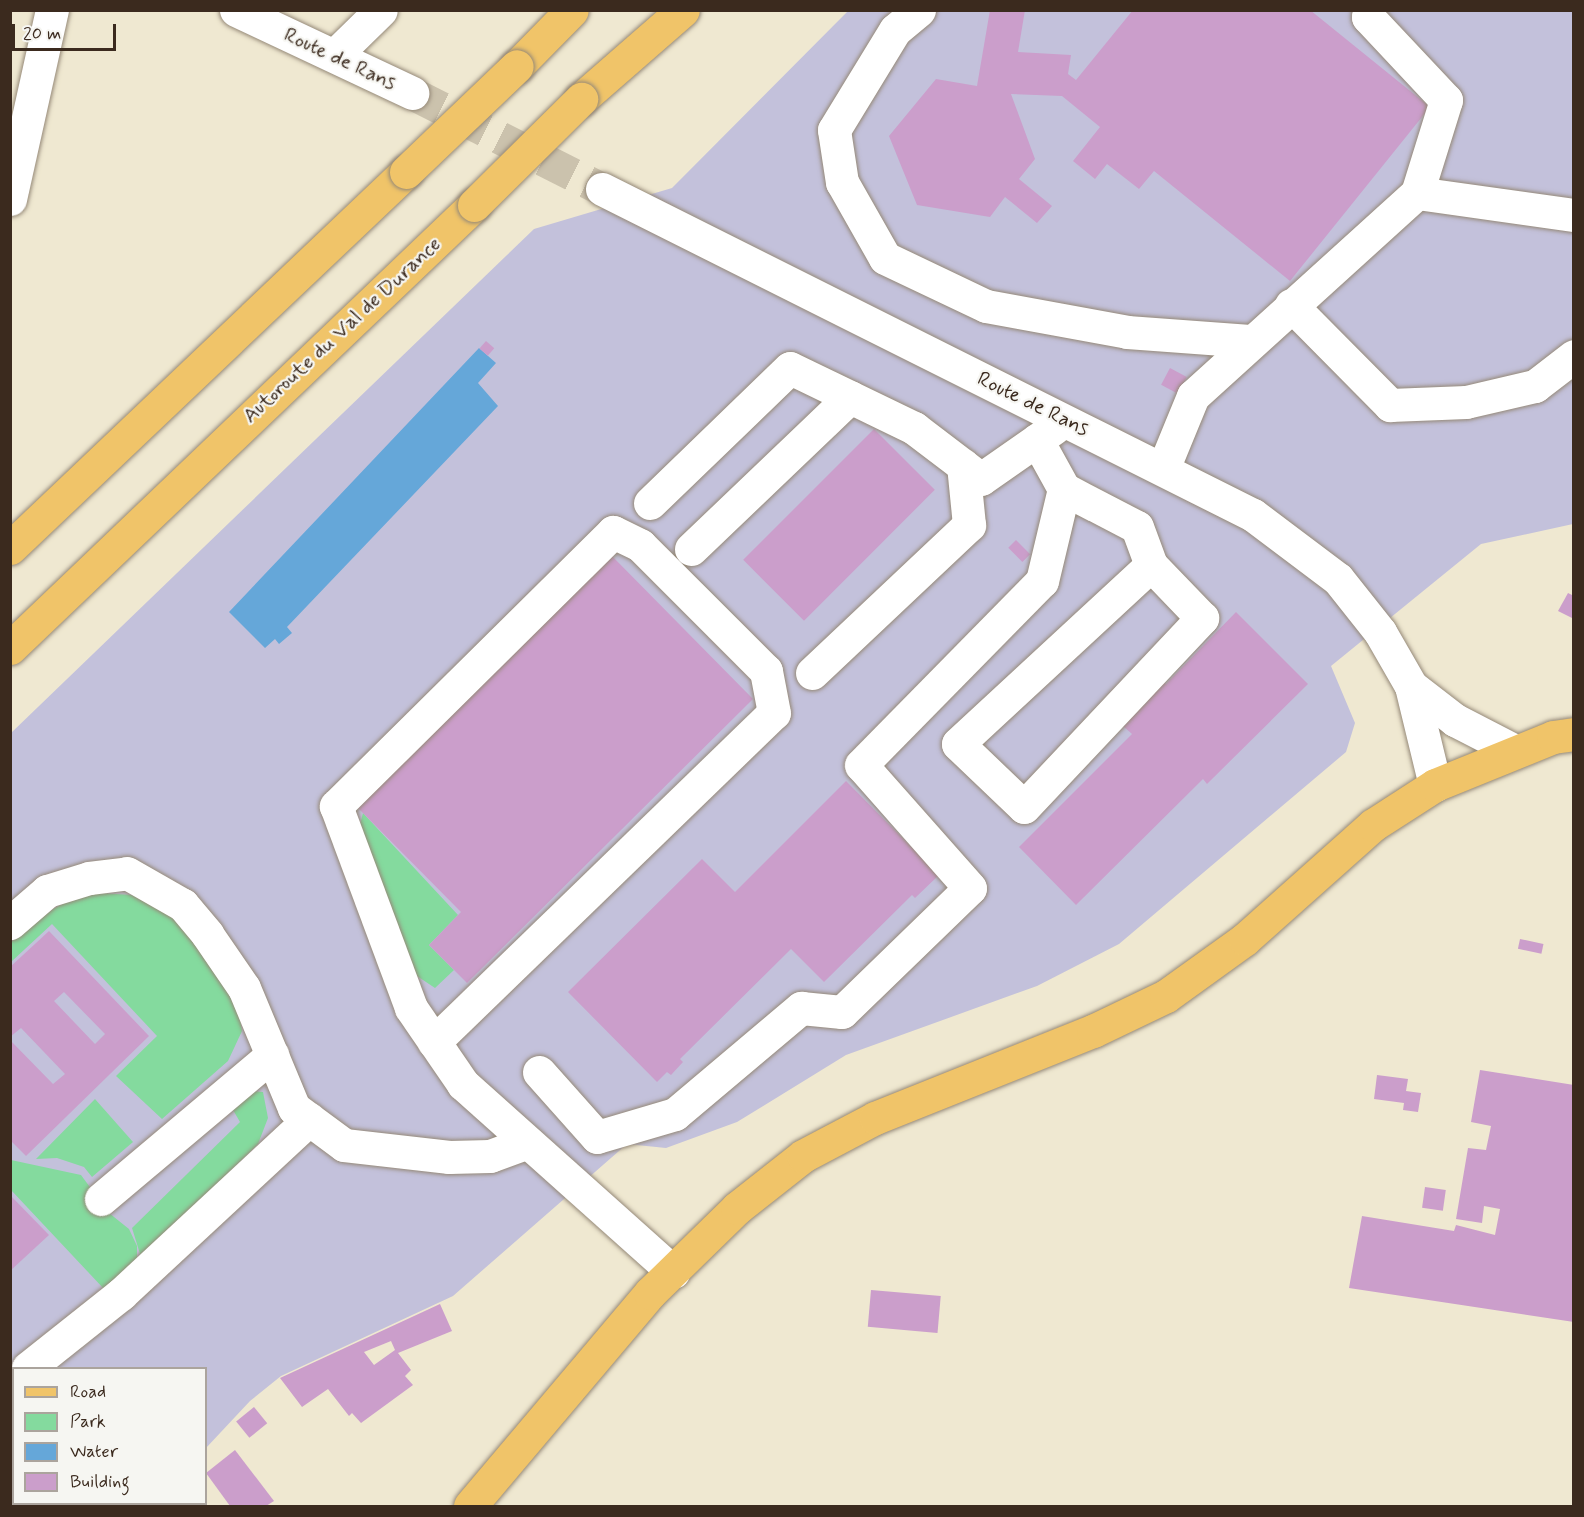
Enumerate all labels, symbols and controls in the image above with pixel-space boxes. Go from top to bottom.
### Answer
scale bar [15,12,118,50]
text: 20 m [23,22,61,46]
street label: Route de Rans [280,22,400,96]
street label: Autoroute du Val de Durance [240,234,444,426]
street label: Route de Rans [973,366,1093,442]
legend [12,1367,207,1505]
text: Road [70,1380,106,1404]
text: Park [70,1410,106,1434]
text: Water [70,1440,118,1464]
text: Building [70,1470,130,1494]

